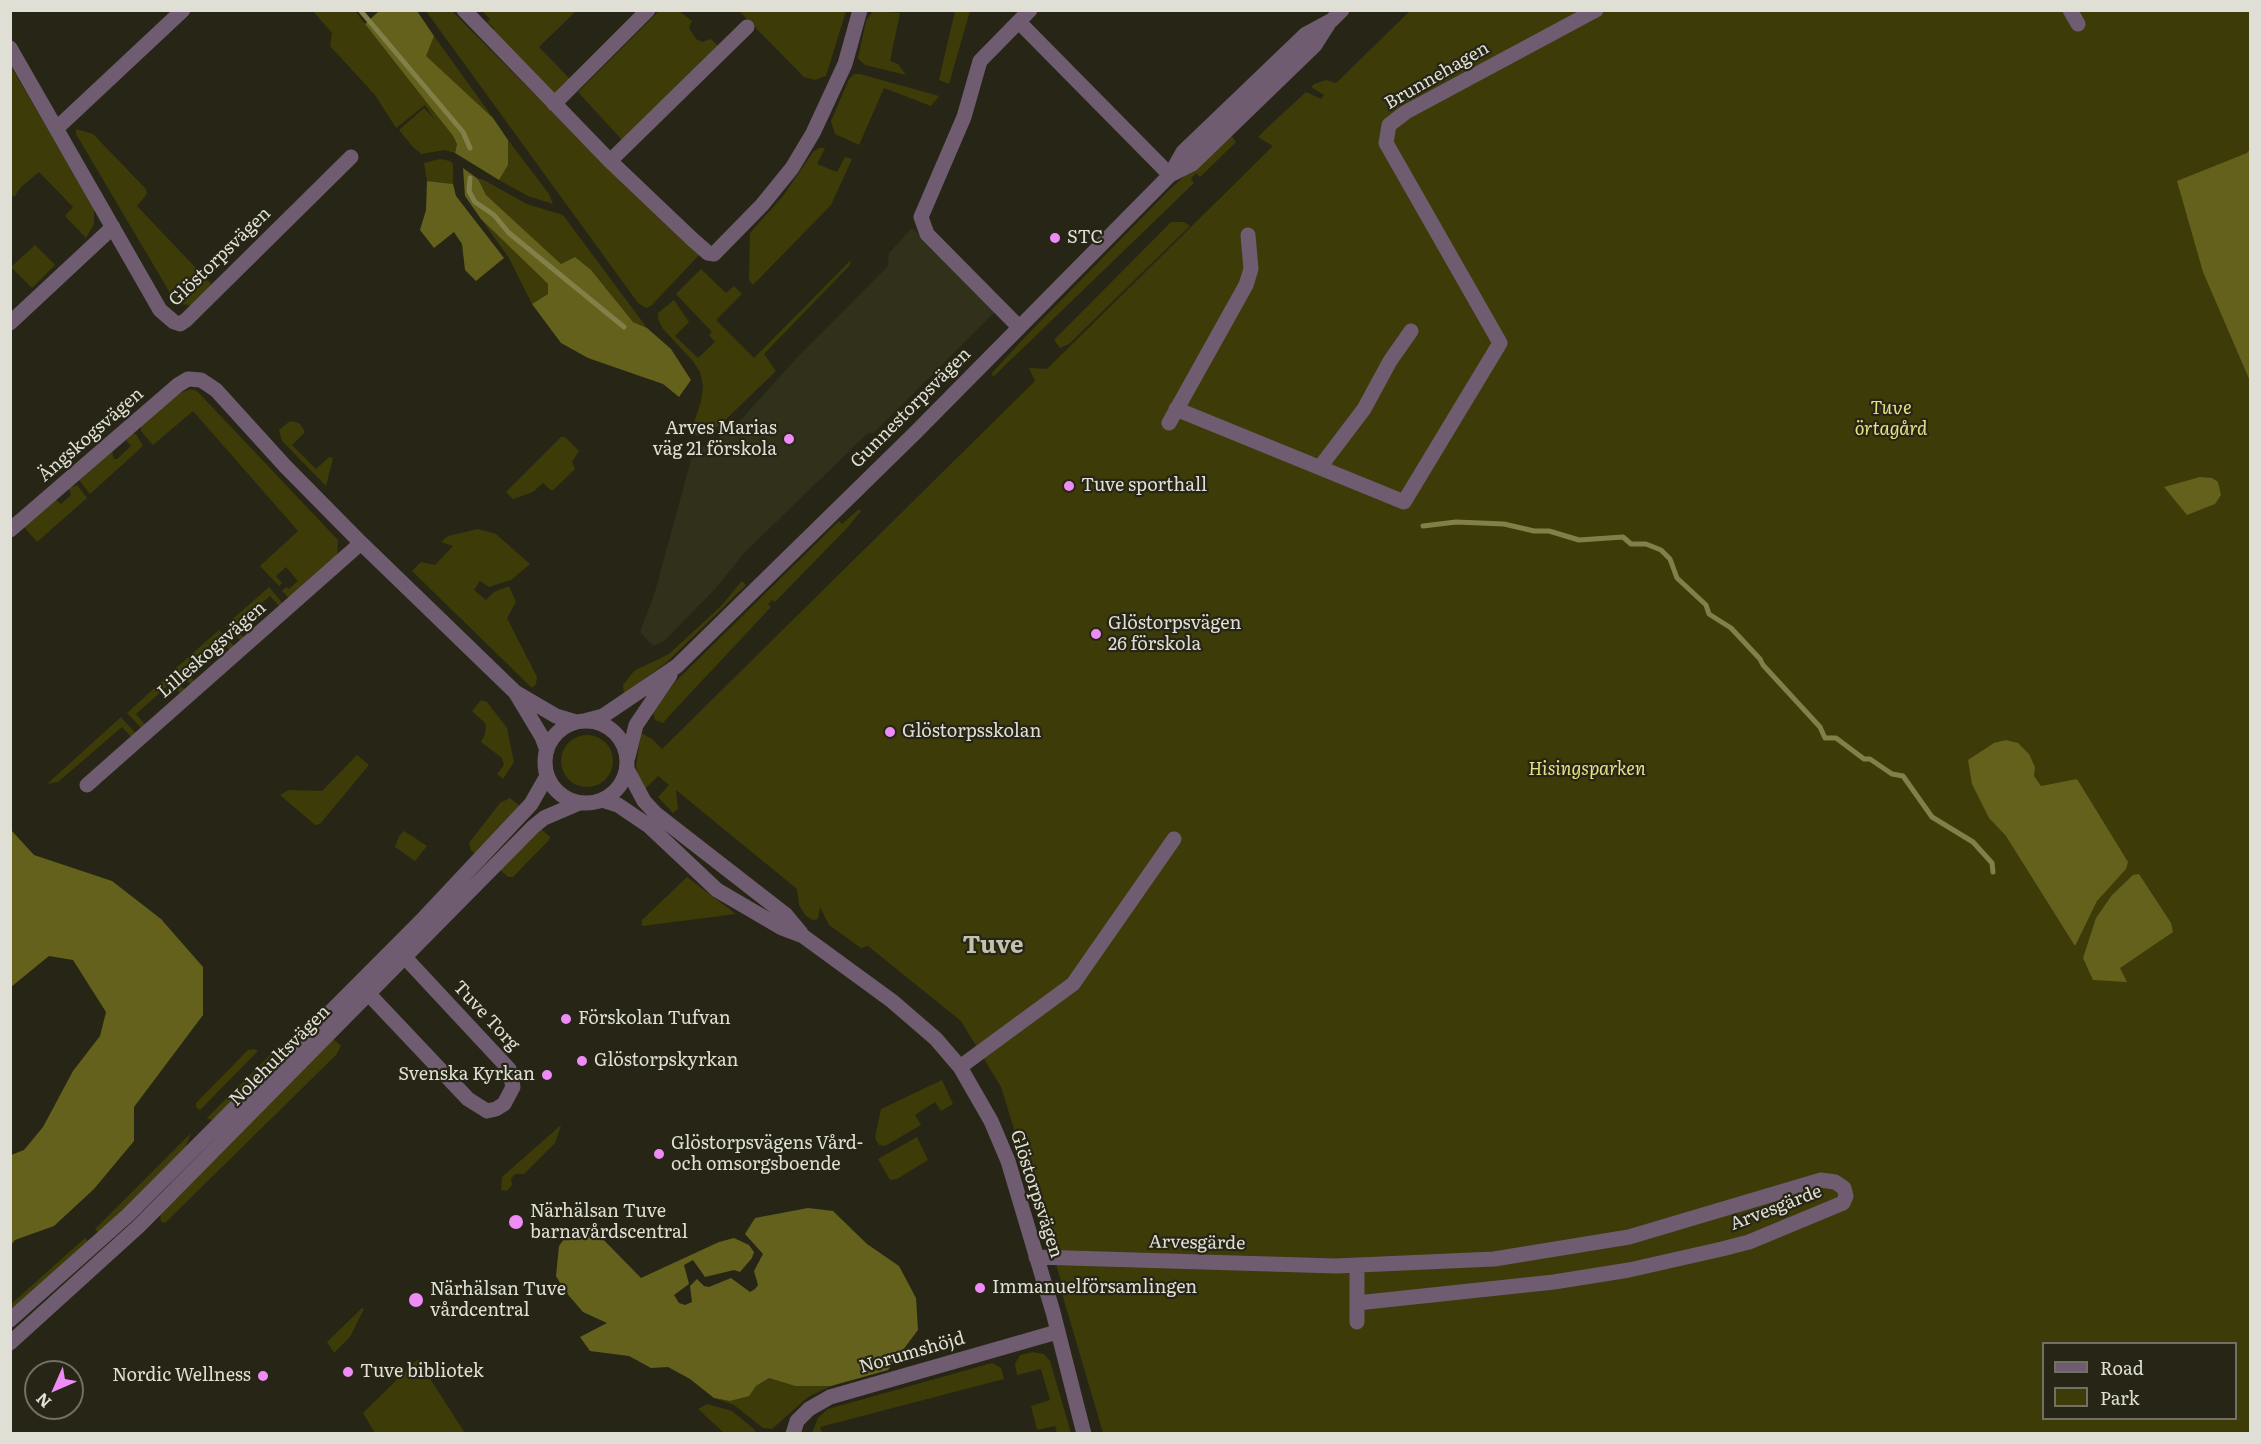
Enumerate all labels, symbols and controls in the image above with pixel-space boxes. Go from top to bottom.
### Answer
street label: Brunnehagen [1381,37,1493,115]
street label: Glöstorpsvägen [165,203,275,311]
place label: STC [1067,227,1103,249]
marker: STC [1048,231,1062,245]
street label: Gunnestorpsvägen [846,343,976,473]
street label: Ängskogsvägen [34,383,148,487]
park label: Tuve örtagård [1855,398,1927,440]
place label: Arves Marias väg 21 förskola [652,418,777,460]
marker: Arves Marias väg 21 förskola [782,432,796,446]
place label: Tuve sporthall [1081,475,1207,497]
marker: Tuve sporthall [1062,479,1076,493]
street label: Lilleskogsvägen [153,597,271,703]
place label: Glöstorpsvägen 26 förskola [1108,613,1241,656]
marker: Glöstorpsvägen 26 förskola [1089,627,1103,641]
place label: Glöstorpsskolan [902,721,1041,743]
marker: Glöstorpsskolan [883,725,897,739]
park label: Hisingsparken [1528,759,1646,781]
district label: Tuve [962,932,1024,960]
street label: Tuve Torg [448,976,524,1056]
street label: Nolehultsvägen [225,1001,335,1111]
place label: Förskolan Tufvan [578,1008,731,1030]
marker: Förskolan Tufvan [559,1012,573,1026]
place label: Glöstorpskyrkan [594,1050,738,1072]
marker: Glöstorpskyrkan [575,1054,589,1068]
place label: Svenska Kyrkan [398,1064,535,1086]
marker: Svenska Kyrkan [540,1068,554,1082]
street label: Glöstorpsvägen [1005,1127,1067,1261]
place label: Glöstorpsvägens Vård- och omsorgsboende [671,1133,863,1176]
marker: Glöstorpsvägens Vård- och omsorgsboende [652,1147,666,1161]
street label: Arvesgärde [1727,1181,1825,1235]
place label: Närhälsan Tuve barnavårdscentral [530,1201,688,1244]
marker: Närhälsan Tuve barnavårdscentral [507,1213,525,1231]
street label: Arvesgärde [1148,1231,1246,1255]
place label: Immanuelförsamlingen [992,1277,1197,1299]
place label: Närhälsan Tuve vårdcentral [430,1279,566,1322]
marker: Immanuelförsamlingen [973,1281,987,1295]
marker: Närhälsan Tuve vårdcentral [407,1291,425,1309]
street label: Norumshöjd [857,1328,967,1378]
legend [2042,1342,2237,1420]
text: Road [2100,1354,2144,1381]
north arrow [24,1360,84,1420]
place label: Tuve bibliotek [360,1361,484,1383]
place label: Nordic Wellness [112,1365,251,1387]
marker: Tuve bibliotek [341,1365,355,1379]
marker: Nordic Wellness [256,1369,270,1383]
text: Park [2100,1384,2139,1411]
text: N [29,1388,56,1415]

